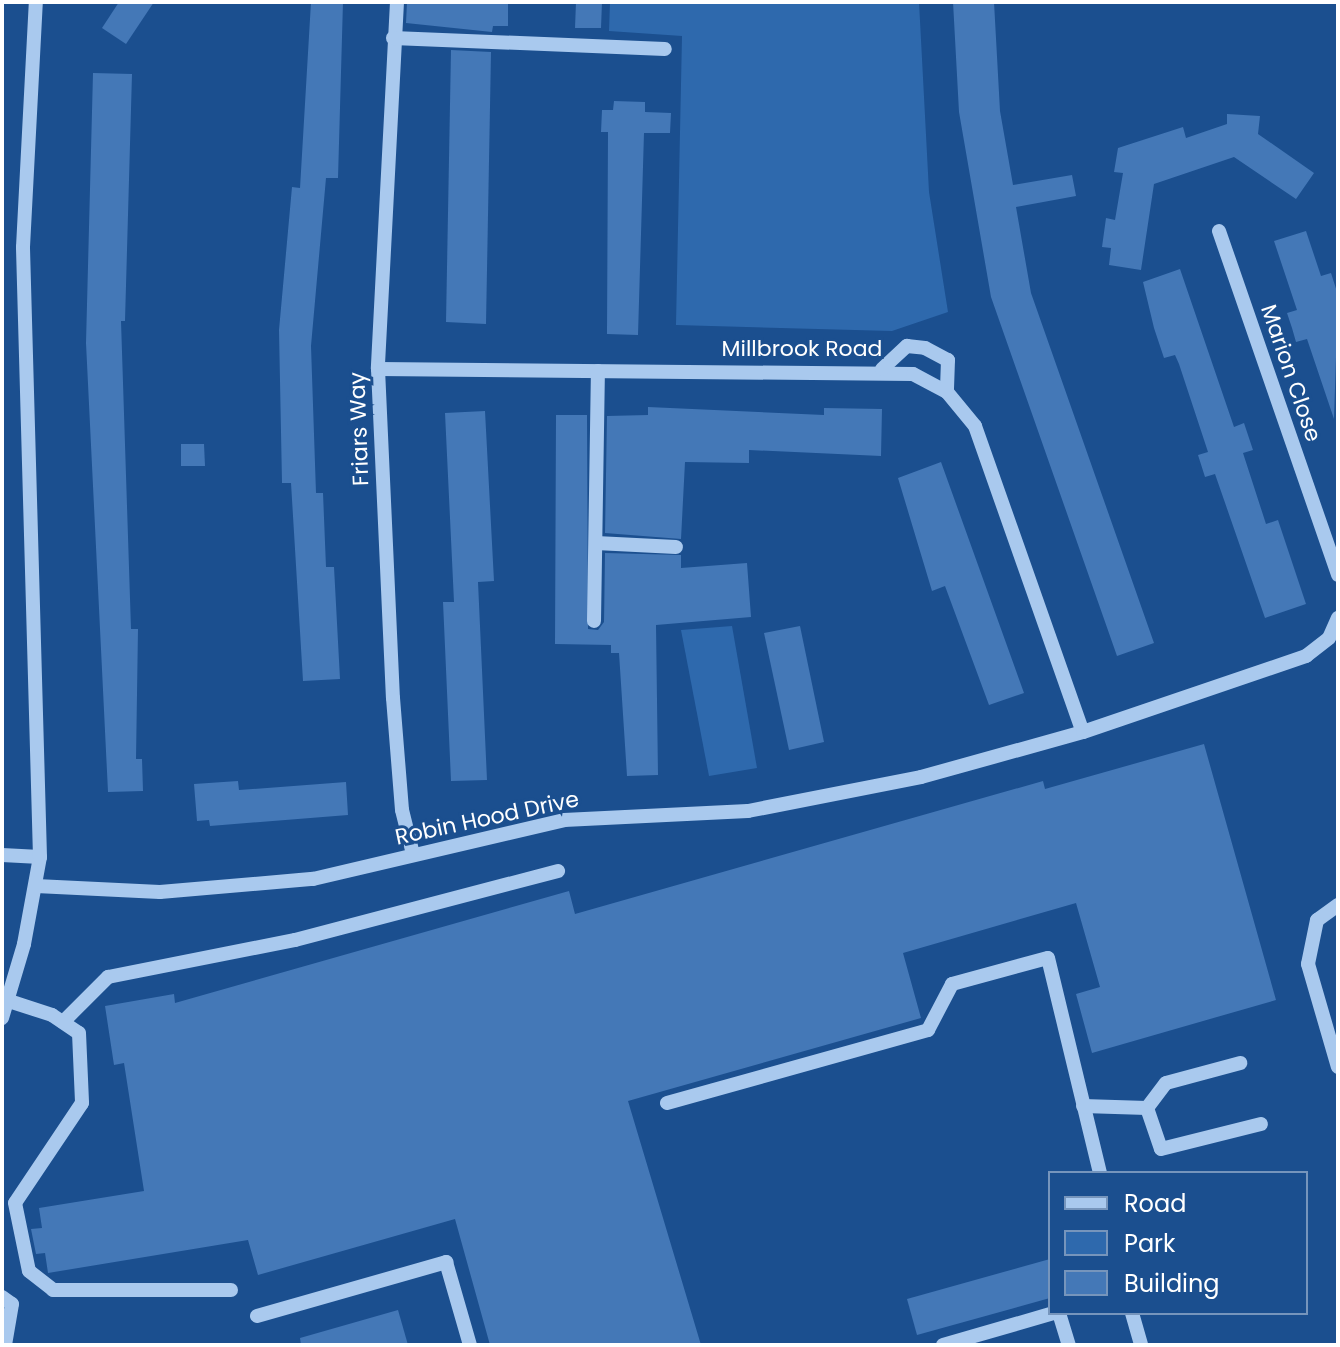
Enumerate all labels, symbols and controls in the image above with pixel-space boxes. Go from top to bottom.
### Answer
street label: Marion Close [1255,301,1327,445]
street label: Millbrook Road [722,336,882,362]
street label: Friars Way [344,372,374,486]
street label: Robin Hood Drive [393,786,581,850]
legend [1048,1171,1308,1315]
text: Road [1124,1187,1186,1220]
text: Park [1124,1227,1175,1260]
text: Building [1124,1267,1220,1300]

